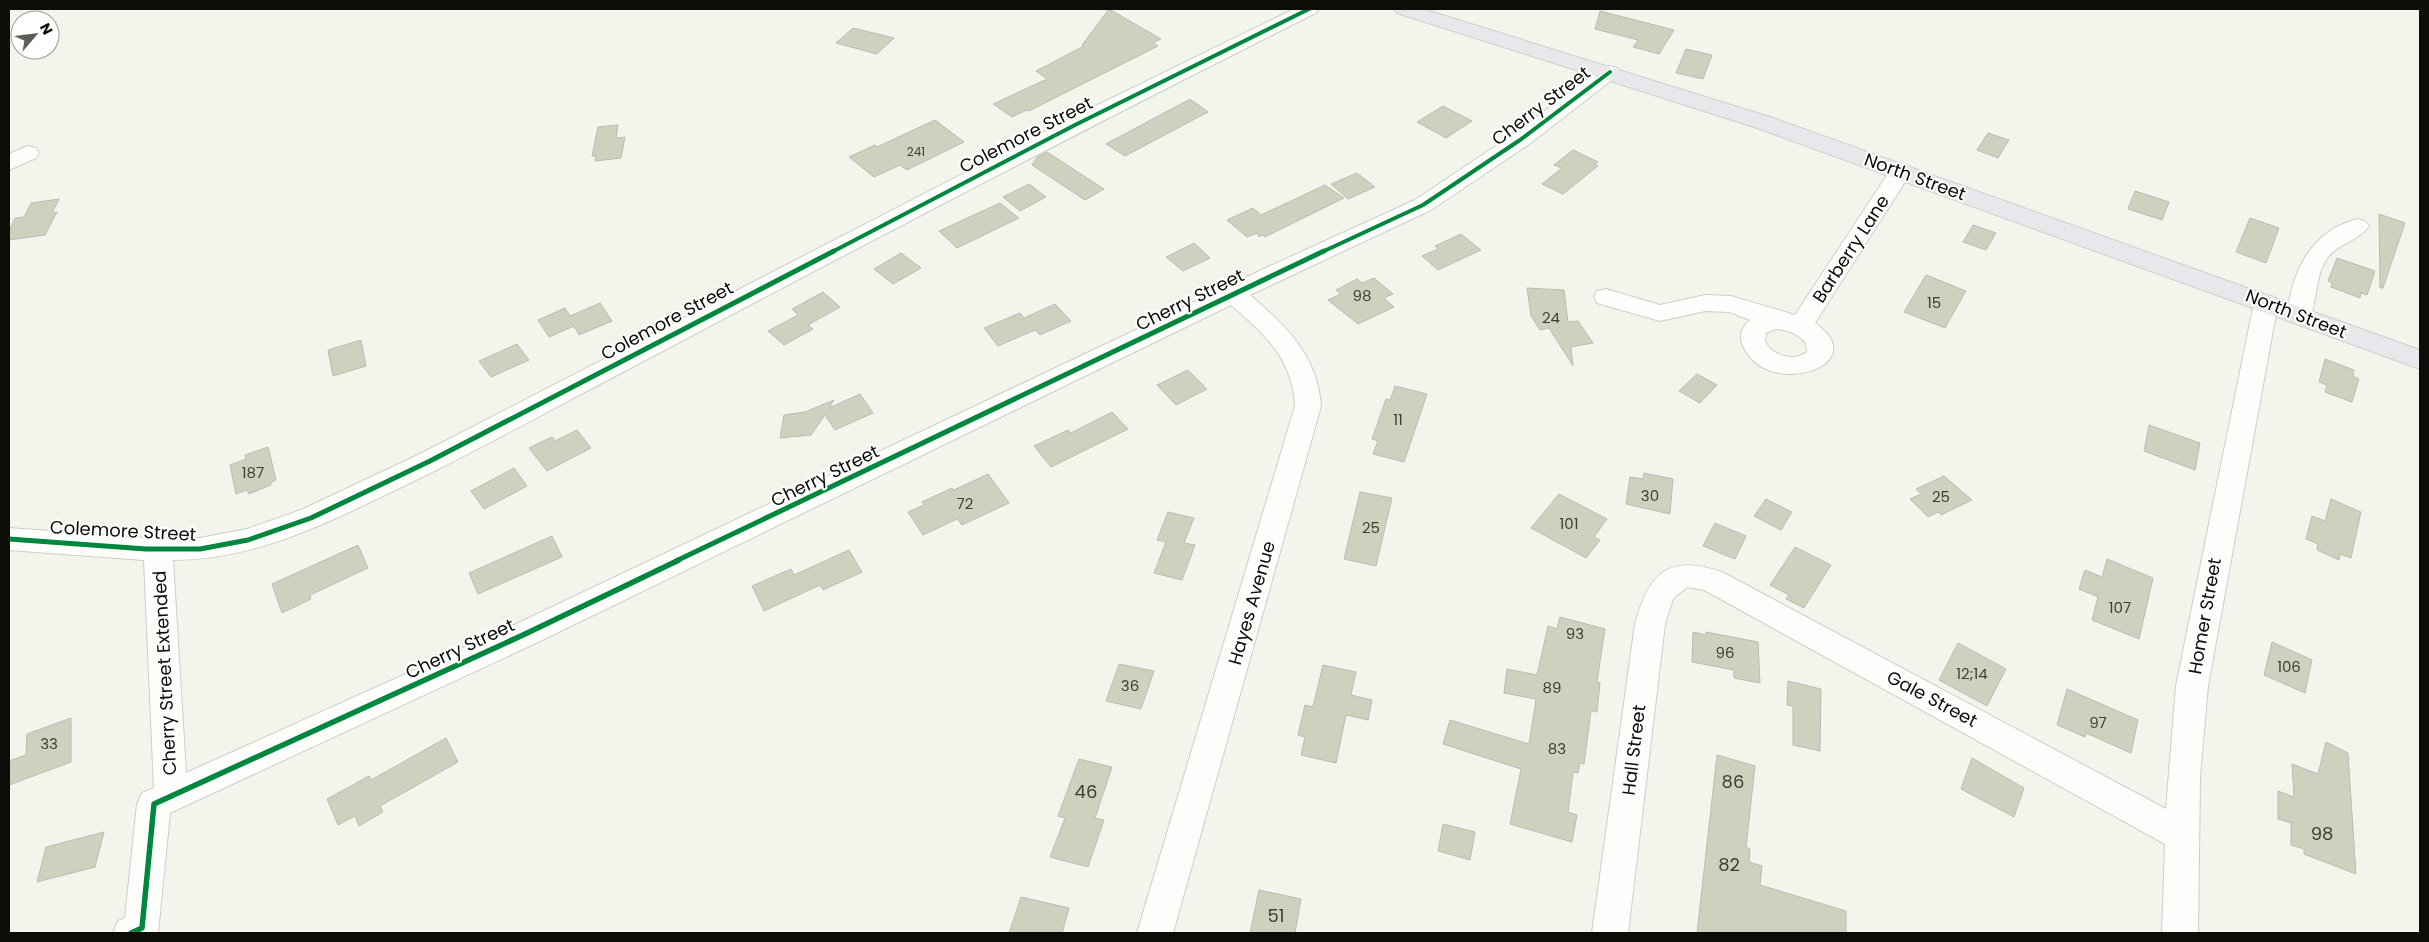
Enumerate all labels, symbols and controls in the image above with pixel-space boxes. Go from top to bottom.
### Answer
north arrow [10,10,60,60]
text: N [35,20,58,38]
street label: Cherry Street [1486,60,1595,151]
street label: Colemore Street [955,90,1097,179]
house number: 241 [907,143,925,160]
street label: North Street [1861,147,1969,206]
street label: Barberry Lane [1806,190,1895,308]
street label: Cherry Street [1131,263,1248,337]
street label: Colemore Street [596,275,737,366]
street label: North Street [2242,283,2350,344]
house number: 98 [1353,285,1371,306]
house number: 15 [1927,292,1941,313]
house number: 24 [1542,307,1560,328]
house number: 11 [1393,409,1403,430]
street label: Cherry Street [766,439,883,513]
house number: 187 [242,462,264,483]
house number: 30 [1641,485,1659,506]
house number: 25 [1932,486,1950,507]
house number: 72 [957,493,973,514]
house number: 101 [1559,513,1579,534]
street label: Colemore Street [49,514,197,547]
house number: 25 [1362,517,1380,538]
street label: Hayes Avenue [1222,538,1281,668]
street label: Homer Street [2182,556,2227,676]
street label: Cherry Street Extended [147,570,182,776]
house number: 107 [2109,597,2131,618]
street label: Cherry Street [401,612,518,685]
house number: 93 [1566,623,1584,644]
house number: 96 [1716,642,1734,663]
house number: 106 [2277,656,2301,677]
house number: 12;14 [1956,663,1988,684]
street label: Gale Street [1883,664,1982,733]
house number: 36 [1121,675,1139,696]
house number: 89 [1543,677,1561,698]
street label: Hall Street [1616,703,1651,797]
house number: 97 [2089,712,2107,733]
house number: 33 [40,733,58,754]
house number: 83 [1548,738,1566,759]
house number: 86 [1722,769,1744,794]
house number: 46 [1075,779,1097,804]
house number: 98 [2311,821,2333,846]
house number: 82 [1718,852,1740,877]
house number: 51 [1267,903,1285,928]

